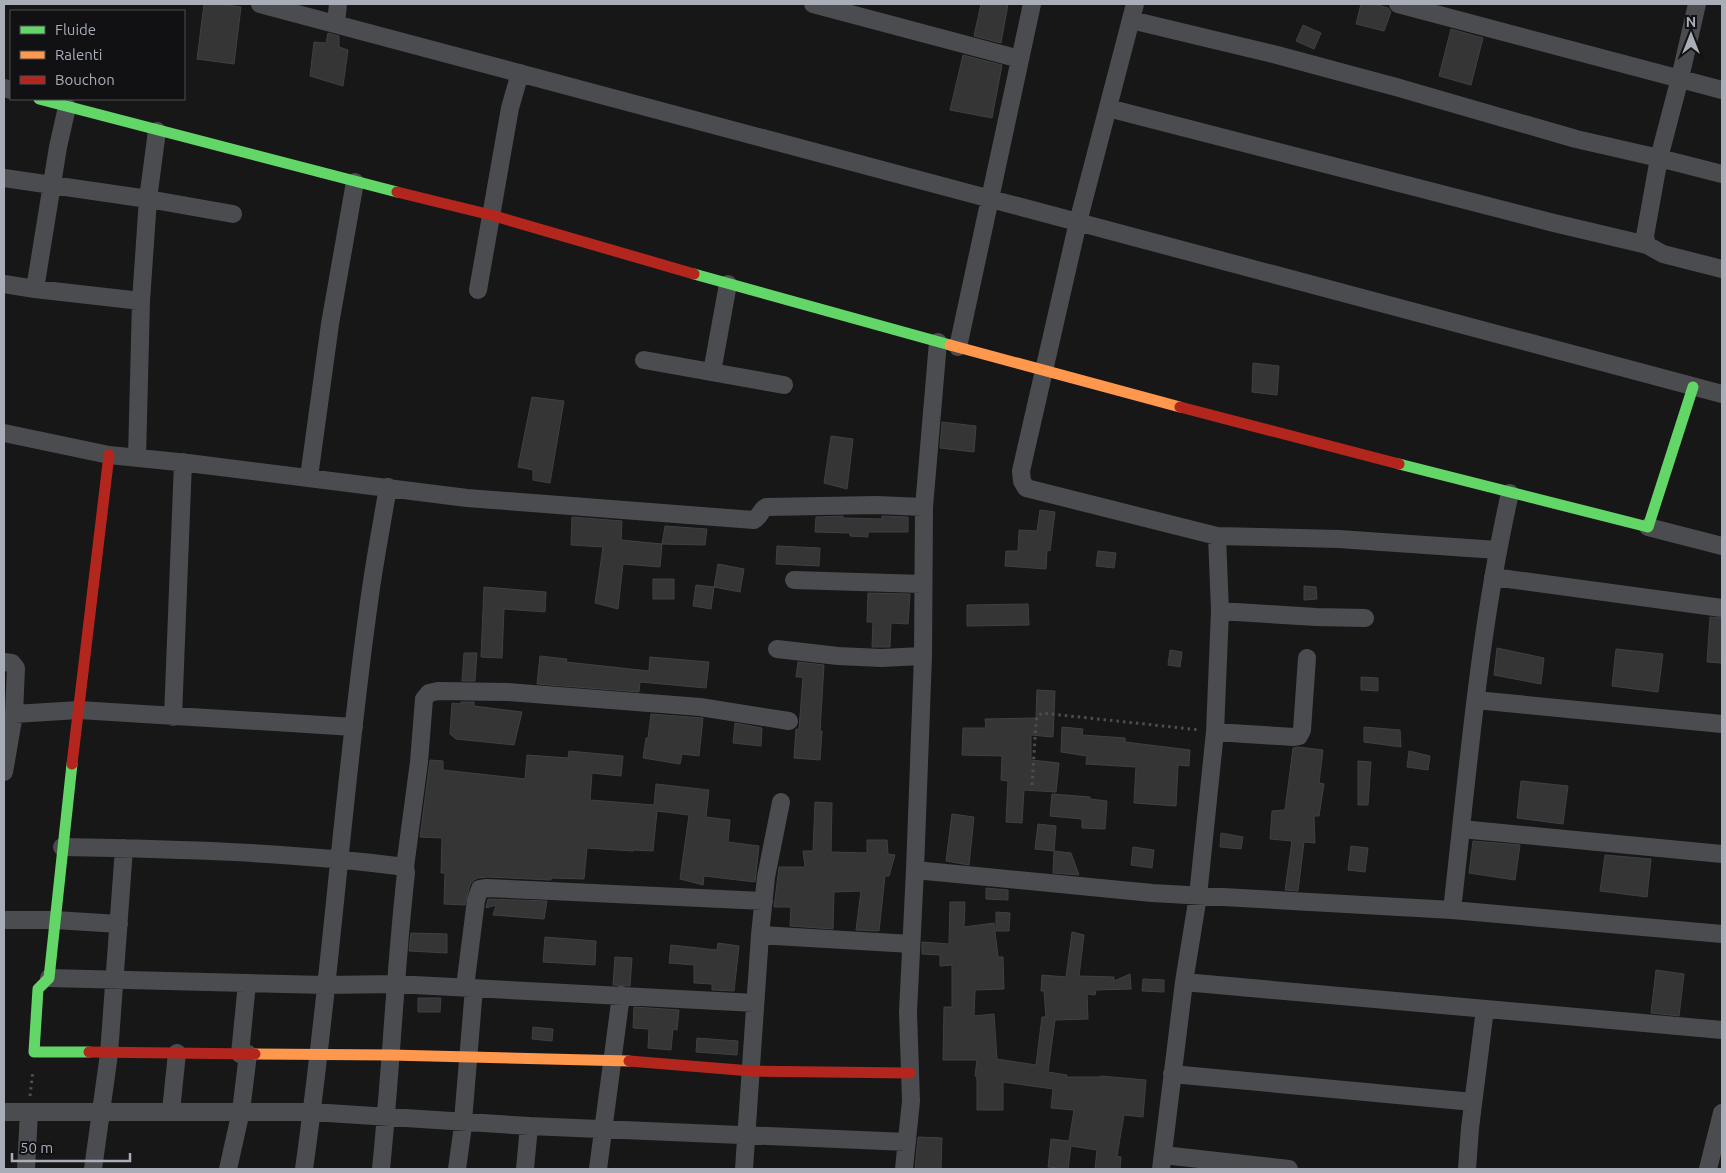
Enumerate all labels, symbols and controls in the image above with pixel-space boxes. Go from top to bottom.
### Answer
legend [10,10,185,100]
north arrow [1666,10,1716,60]
text: N [1686,14,1696,30]
text: Fluide [55,21,96,38]
text: Ralenti [55,46,102,63]
text: Bouchon [55,71,115,88]
scale bar [12,1130,130,1162]
text: 50 m [20,1139,53,1156]

